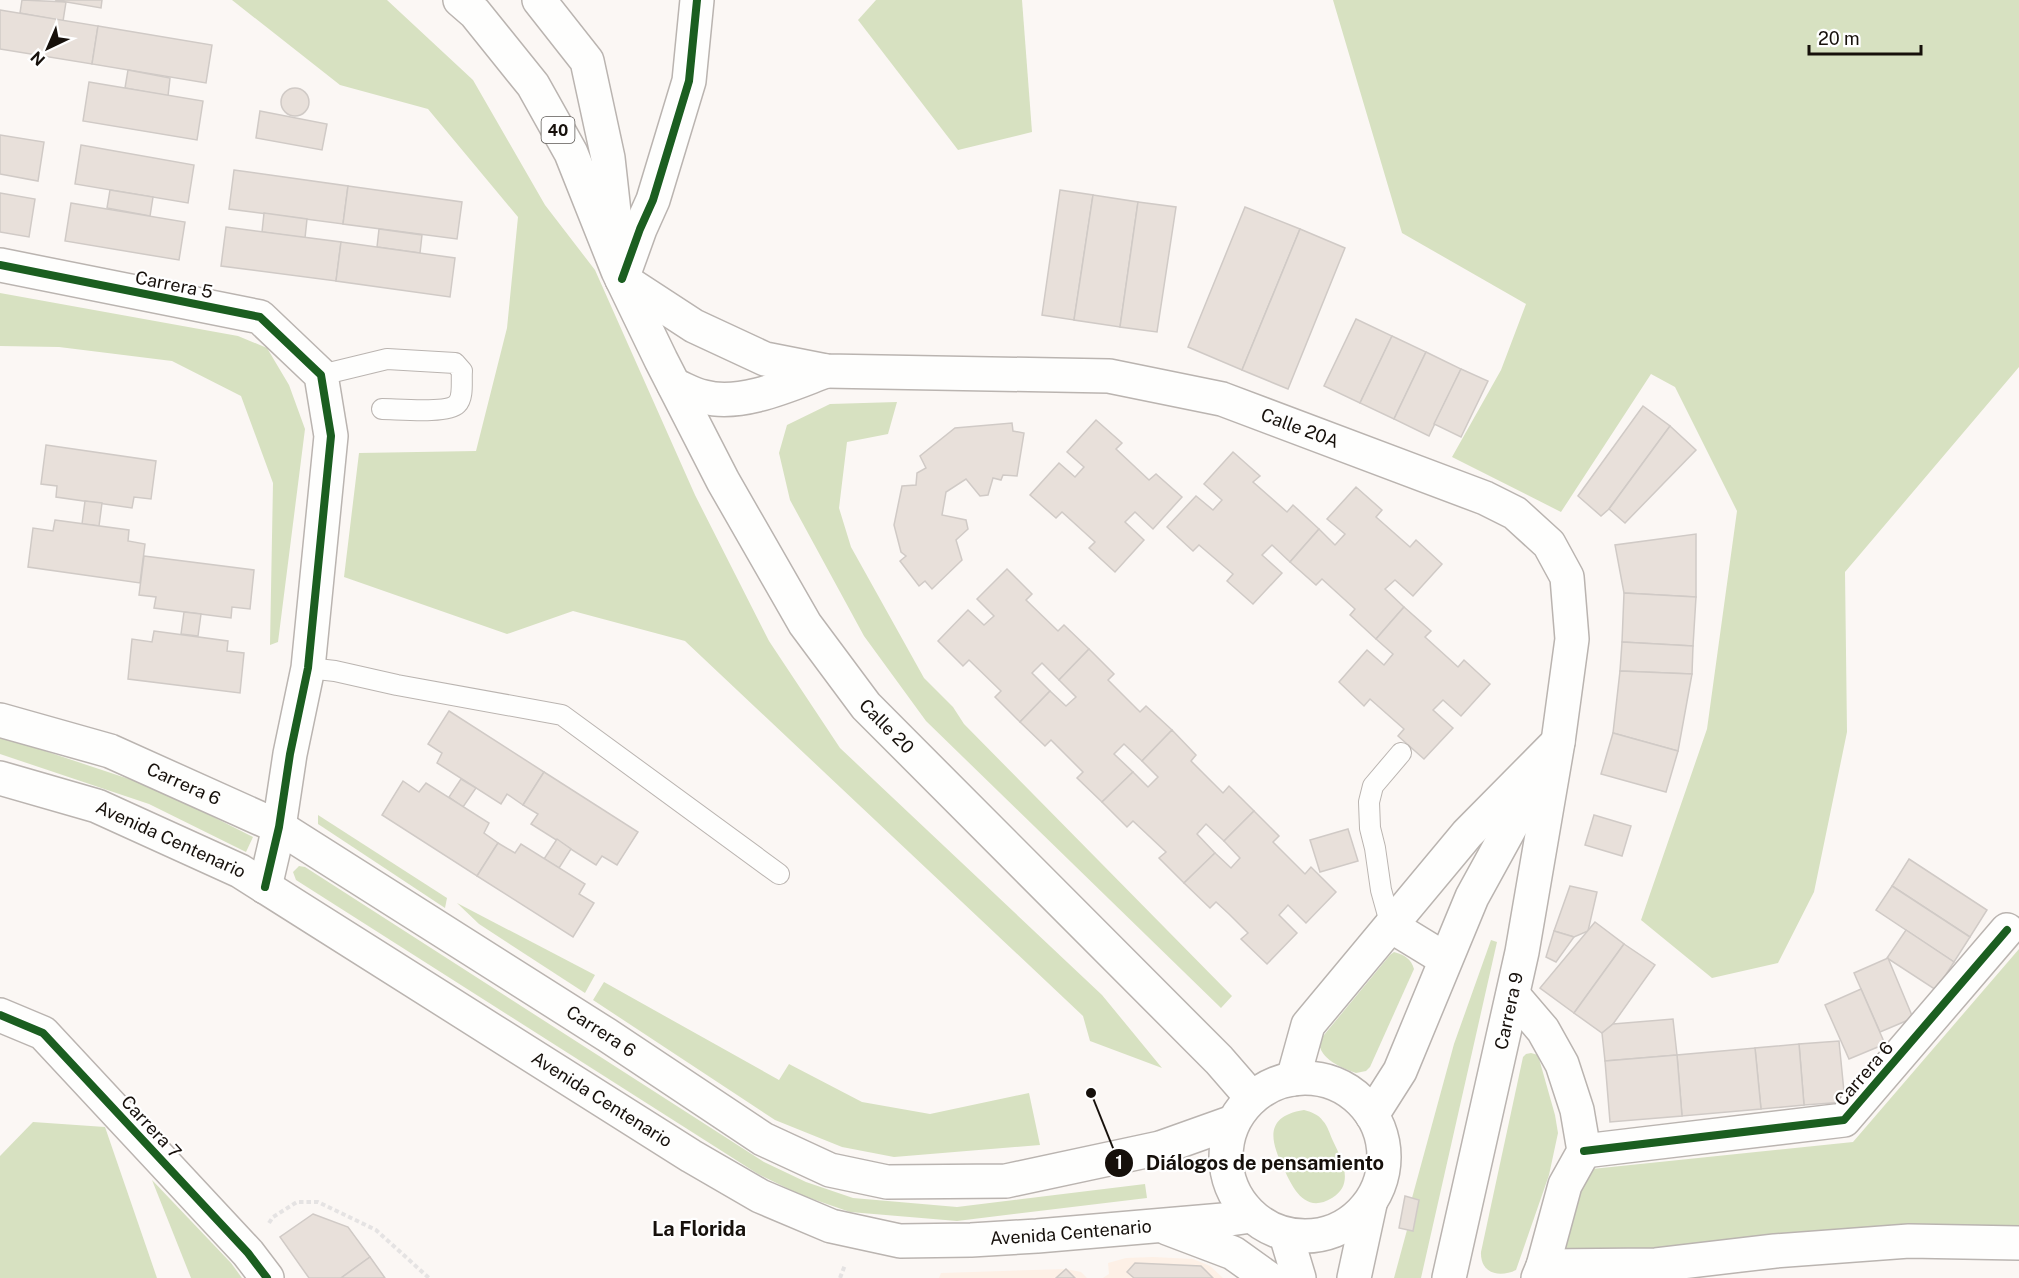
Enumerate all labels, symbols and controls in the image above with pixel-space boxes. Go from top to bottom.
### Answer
north arrow [18,18,78,78]
scale bar [1809,18,1922,56]
text: 20 m [1818,28,1860,49]
text: N [27,47,49,70]
road number: 40 [542,117,574,143]
street label: Carrera 5 [133,267,215,302]
street label: Calle 20A [1258,404,1342,452]
street label: Calle 20 [855,694,918,758]
street label: Carrera 6 [144,758,224,809]
street label: Avenida Centenario [93,796,250,882]
street label: Carrera 9 [1490,970,1527,1052]
street label: Carrera 6 [563,1001,640,1061]
street label: Carrera 6 [1830,1037,1897,1110]
street label: Avenida Centenario [528,1047,676,1151]
street label: Carrera 7 [117,1091,186,1162]
callout: Diálogos de pensamiento [1104,1144,1396,1182]
text: Diálogos de pensamiento [1146,1151,1384,1175]
text: 1 [1115,1152,1123,1173]
street label: Avenida Centenario [989,1215,1152,1249]
district label: La Florida [652,1217,746,1241]

